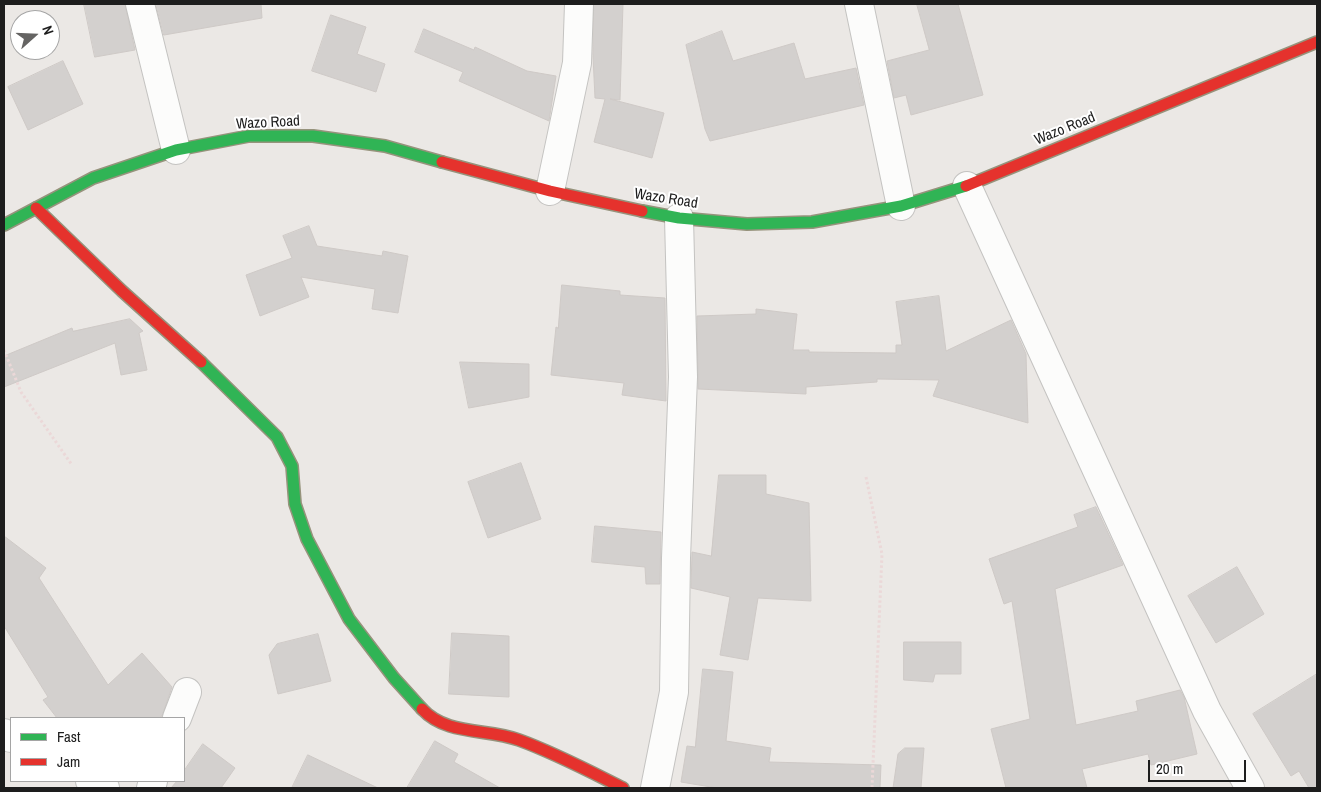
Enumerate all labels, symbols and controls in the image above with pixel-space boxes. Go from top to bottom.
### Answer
north arrow [10,10,60,60]
text: N [38,23,58,37]
street label: Wazo Road [1032,109,1098,149]
street label: Wazo Road [236,112,300,134]
street label: Wazo Road [633,185,699,213]
legend [10,717,185,782]
text: Fast [57,726,80,747]
scale bar [1151,750,1248,782]
text: Jam [57,751,80,772]
text: 20 m [1156,758,1183,779]

